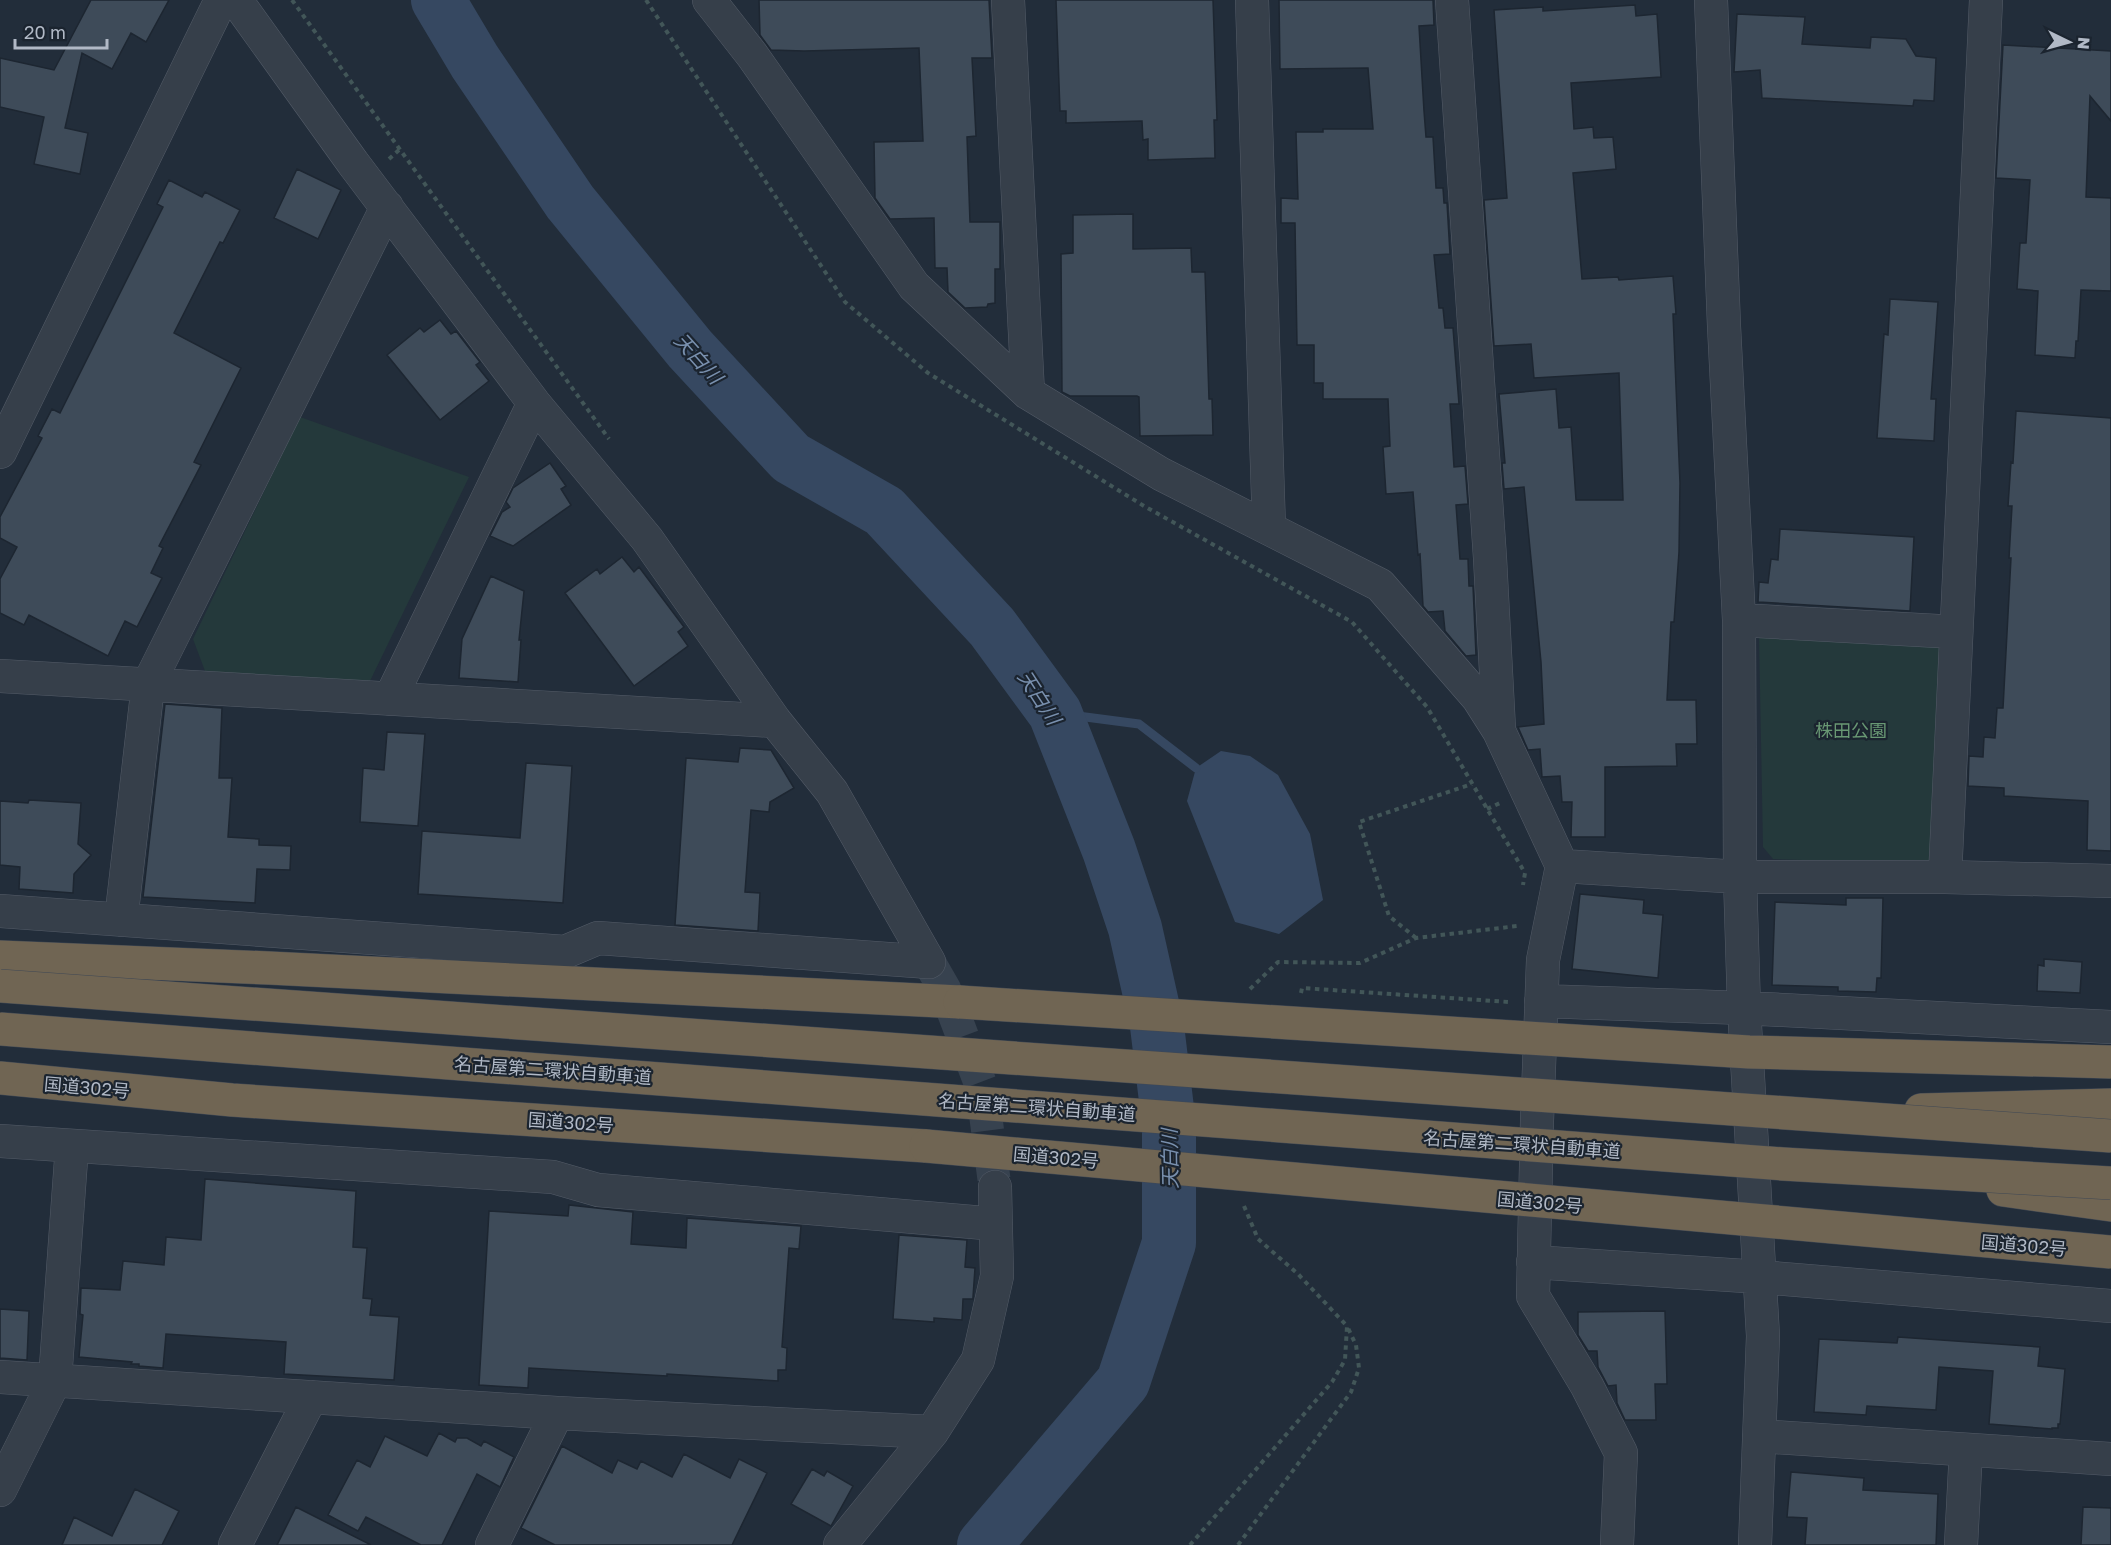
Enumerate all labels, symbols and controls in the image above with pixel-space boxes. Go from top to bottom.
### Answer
scale bar [15,12,106,50]
north arrow [2039,12,2099,72]
text: 20 m [24,21,66,43]
text: N [2073,36,2094,50]
water label: 天白川 [670,328,729,390]
water label: 天白川 [1014,665,1067,730]
park label: 株田公園 [1815,719,1887,741]
street label: 名古屋第二環状自動車道 [453,1052,653,1088]
street label: 国道302号 [43,1072,131,1102]
street label: 名古屋第二環状自動車道 [937,1089,1137,1125]
street label: 国道302号 [527,1108,615,1136]
street label: 名古屋第二環状自動車道 [1422,1126,1622,1162]
water label: 天白川 [1156,1127,1182,1189]
street label: 国道302号 [1012,1142,1100,1172]
street label: 国道302号 [1496,1187,1584,1217]
street label: 国道302号 [1980,1230,2068,1260]

